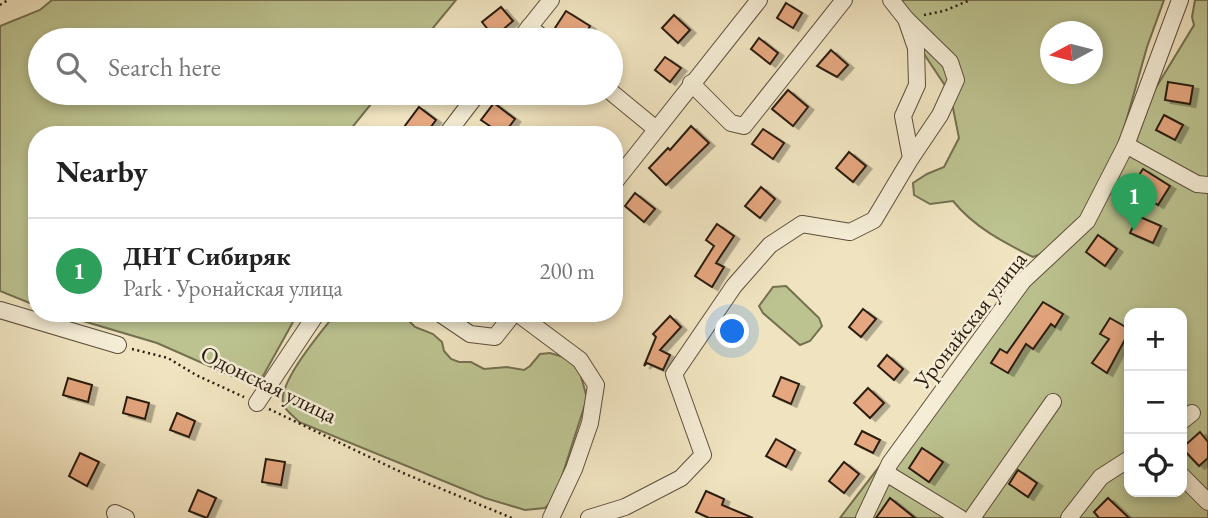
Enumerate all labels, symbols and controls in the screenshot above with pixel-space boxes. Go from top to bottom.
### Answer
north arrow [1040,21,1103,84]
search box [28,28,623,105]
icon: search [52,48,90,86]
text: Search here [108,50,221,84]
text: Nearby [56,152,148,191]
pin: 1 [1111,173,1157,231]
text: ДНТ Сибиряк [123,239,291,273]
street label: Уронайская улица [906,244,1034,396]
text: 1 [73,256,85,286]
text: 200 m [539,256,595,286]
text: Park · Уронайская улица [123,273,343,303]
map controls [1124,308,1187,497]
button: + [1124,308,1187,371]
your location [715,314,749,348]
street label: Одонская улица [196,338,343,430]
button: − [1124,371,1187,434]
button: locate [1124,434,1187,497]

